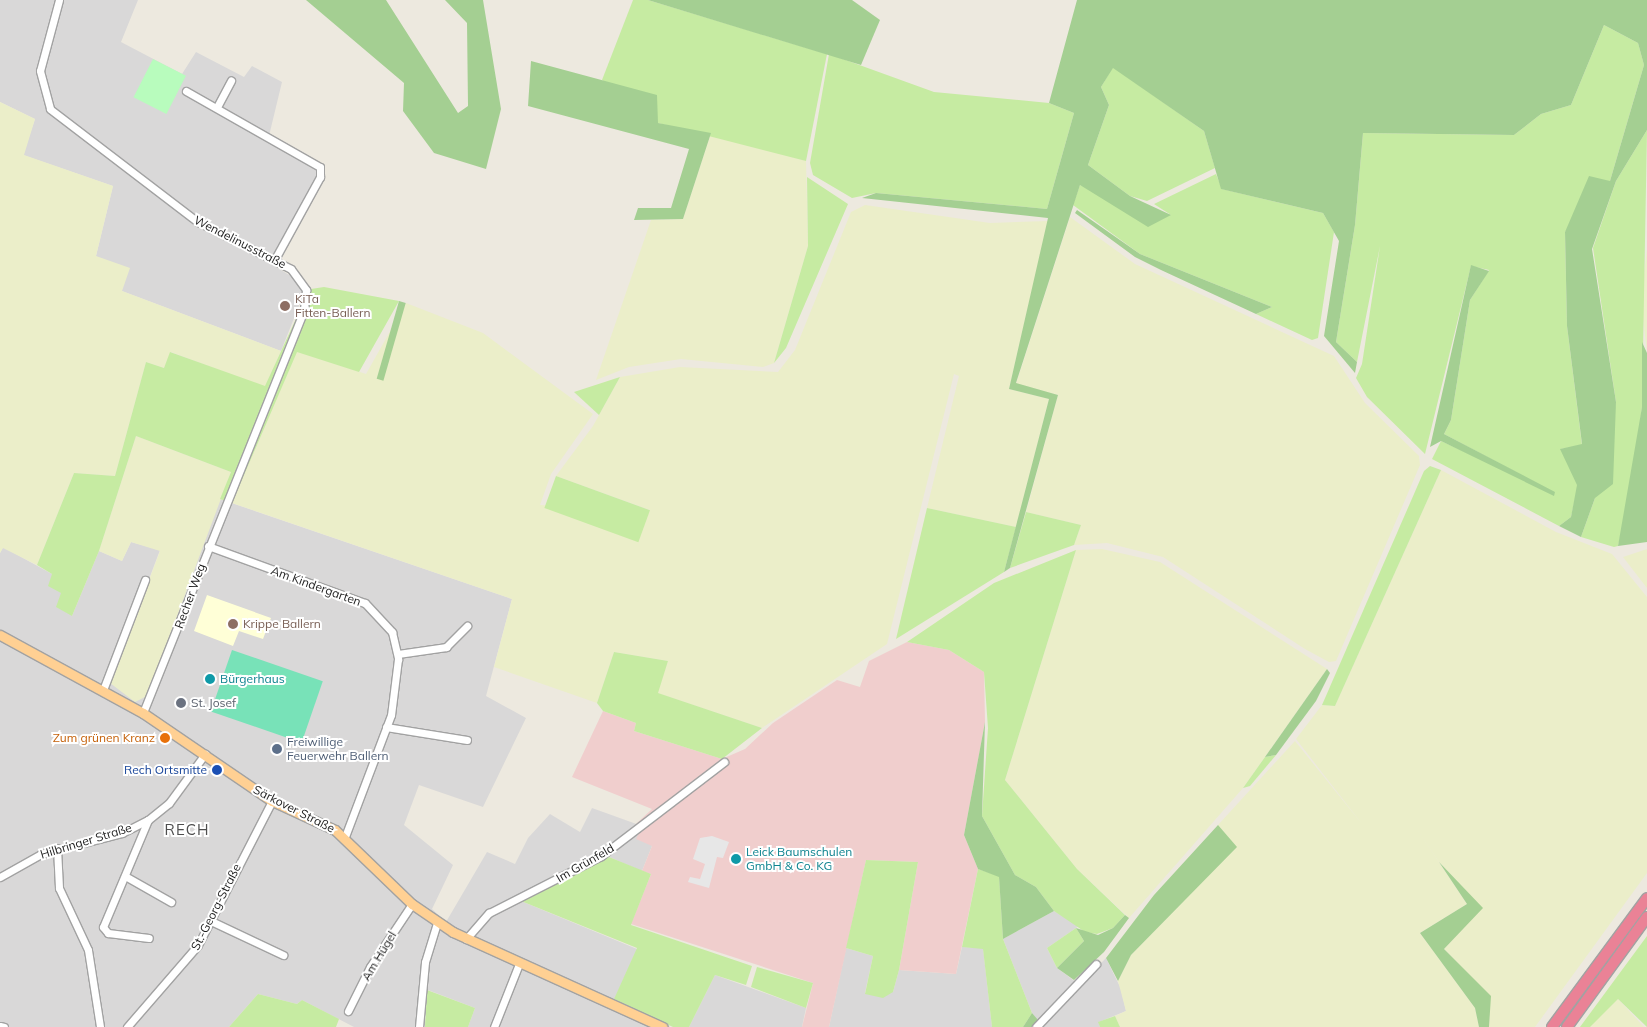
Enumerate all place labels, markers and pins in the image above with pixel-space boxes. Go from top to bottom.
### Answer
place label: KiTa Fitten-Ballern [295,292,370,320]
marker: KiTa Fitten-Ballern [279,300,291,312]
place label: Krippe Ballern [243,617,321,631]
marker: Krippe Ballern [227,618,239,630]
place label: Bürgerhaus [220,672,285,686]
marker: Bürgerhaus [204,673,216,685]
place label: St. Josef [191,696,236,710]
marker: St. Josef [175,697,187,709]
place label: Zum grünen Kranz [53,731,155,745]
marker: Zum grünen Kranz [159,732,171,744]
place label: Freiwillige Feuerwehr Ballern [287,735,389,763]
marker: Freiwillige Feuerwehr Ballern [271,743,283,755]
place label: Rech Ortsmitte [124,763,207,777]
marker: Rech Ortsmitte [211,764,223,776]
place label: Leick Baumschulen GmbH & Co. KG [746,845,852,873]
marker: Leick Baumschulen GmbH & Co. KG [730,853,742,865]

